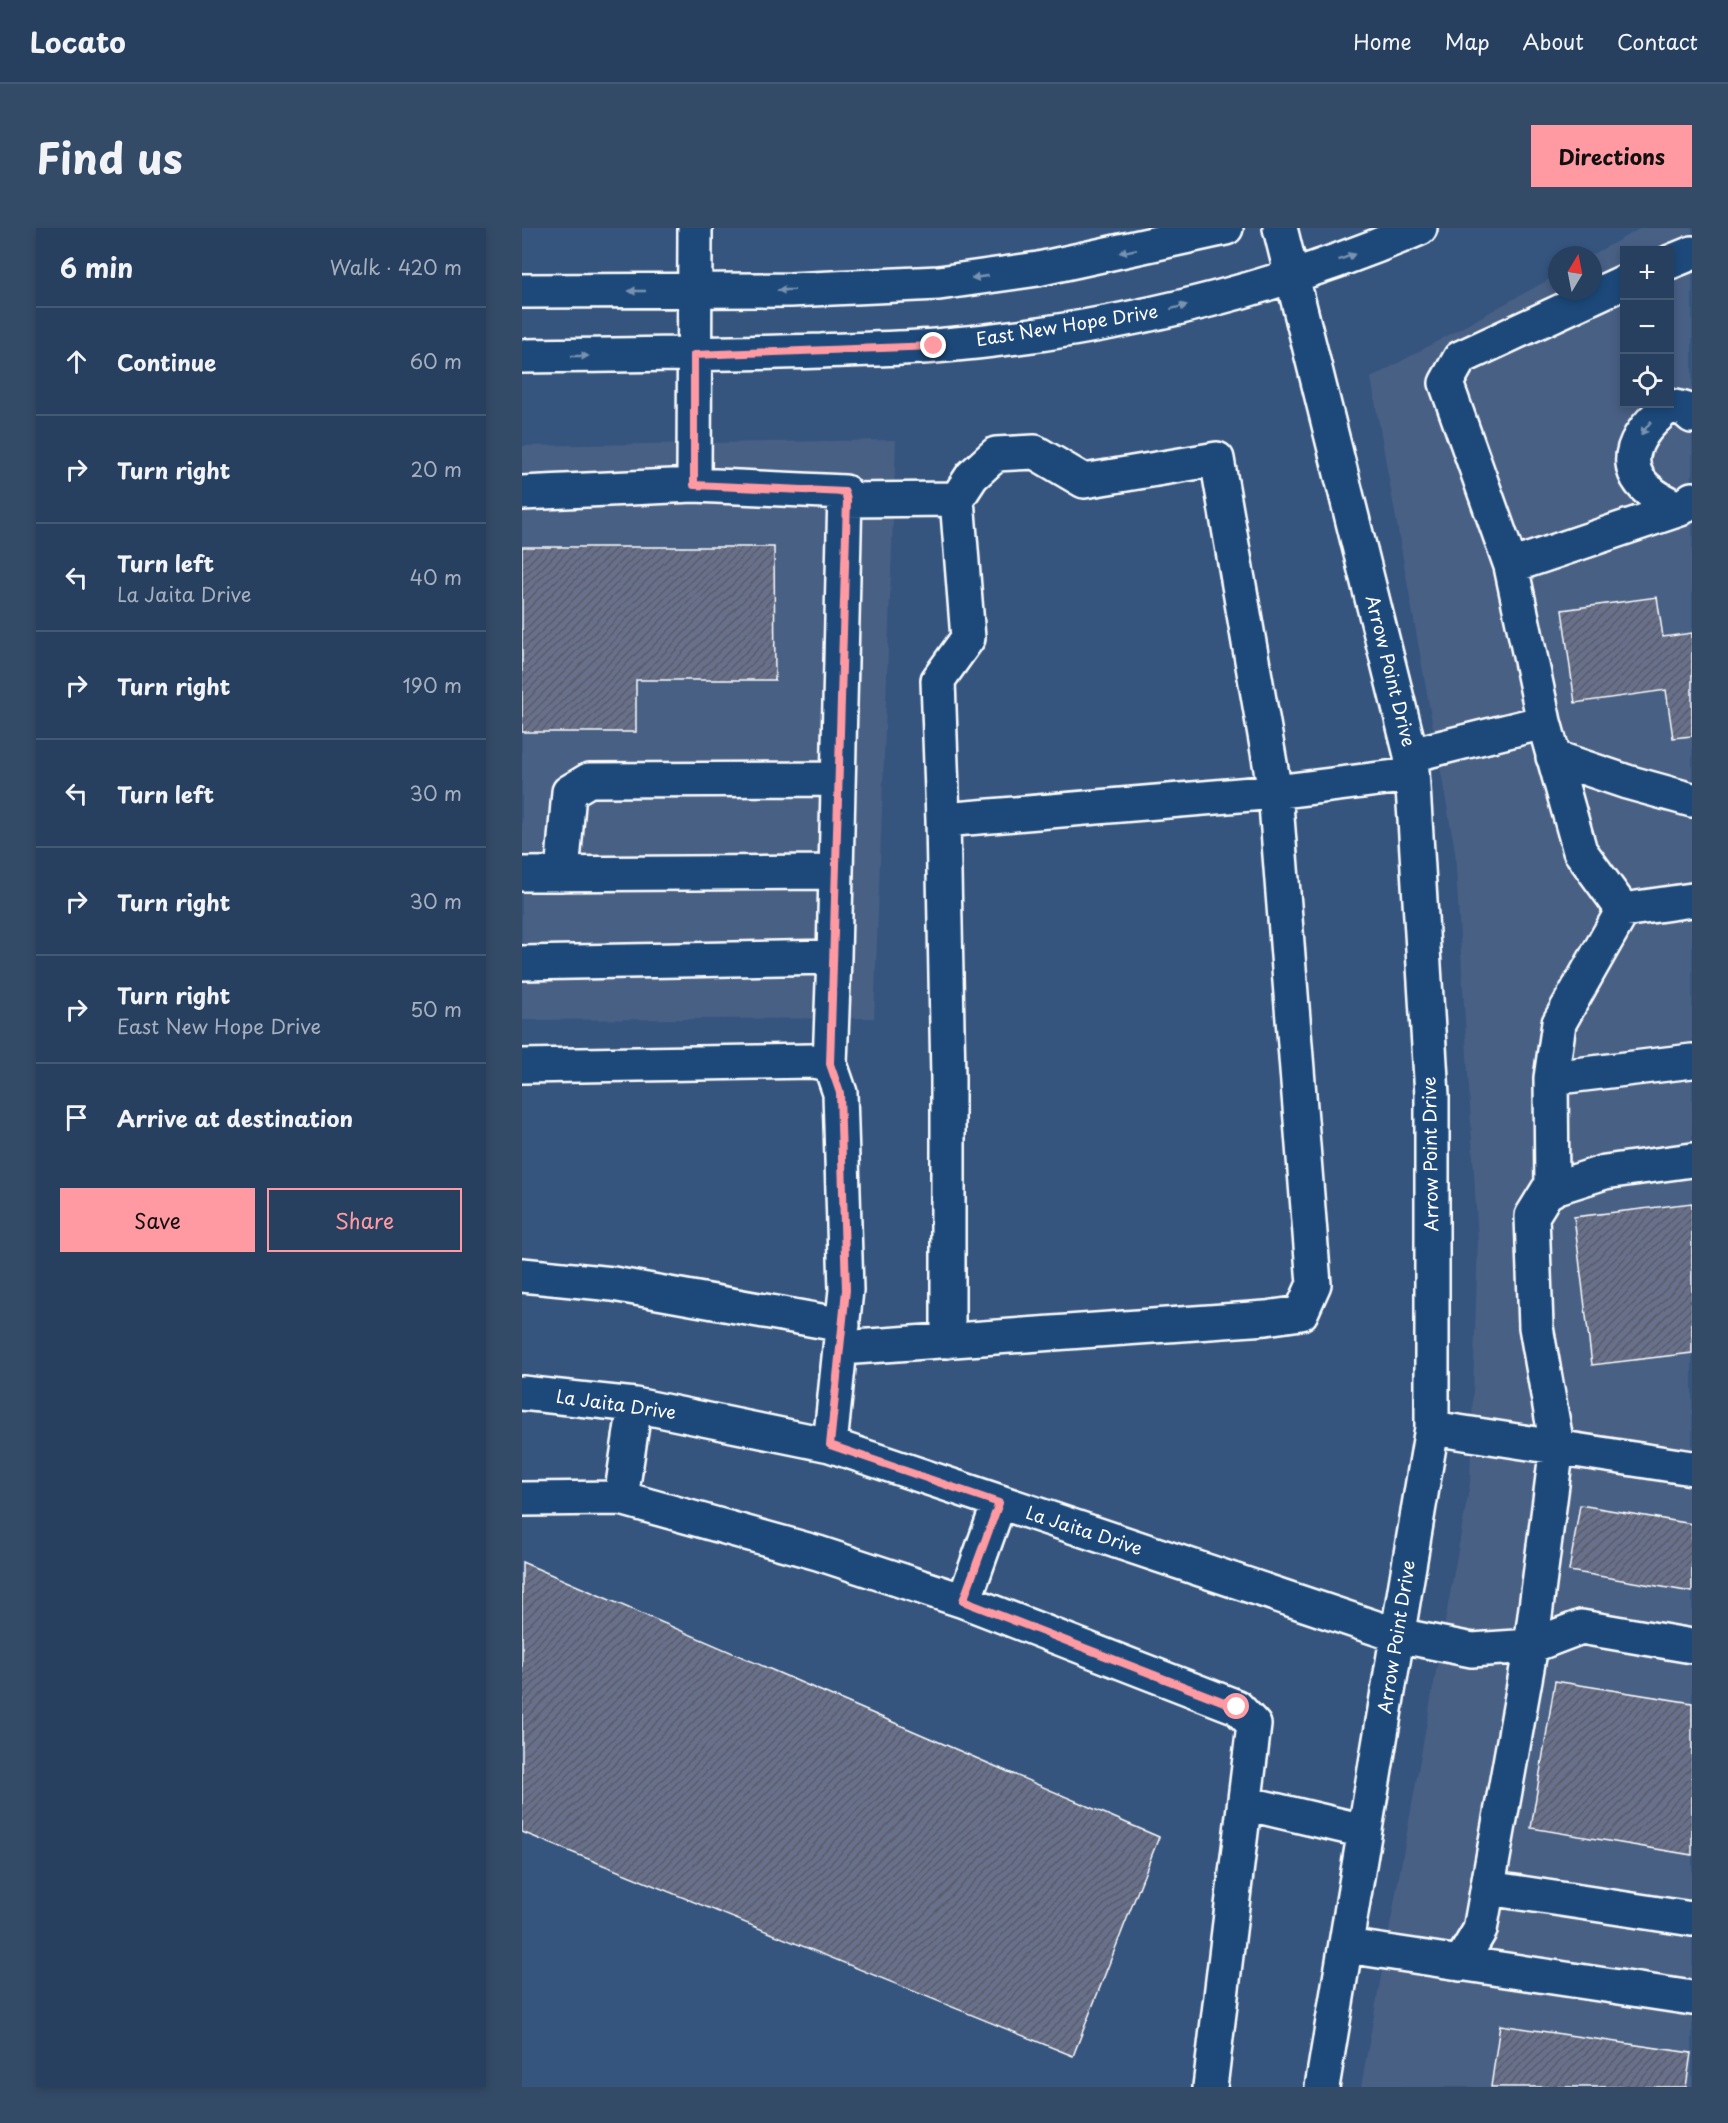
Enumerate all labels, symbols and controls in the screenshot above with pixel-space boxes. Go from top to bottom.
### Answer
text: Locato [30,20,126,63]
text: Home [1353,25,1412,57]
text: Map [1445,25,1490,57]
text: About [1523,25,1584,57]
text: Contact [1617,25,1698,57]
text: Find us [36,125,183,188]
button: Directions [1531,125,1692,187]
north arrow [1548,246,1602,300]
map controls [1620,246,1674,408]
button: + [1620,246,1674,300]
one-way arrow [1118,247,1137,256]
text: 6 min [60,248,133,287]
text: Walk · 420 m [330,252,462,282]
one-way arrow [1338,252,1356,261]
one-way arrow [971,273,990,282]
one-way arrow [776,285,795,294]
one-way arrow [627,286,646,296]
street label: East New Hope Drive [974,297,1160,352]
button: − [1620,300,1674,354]
one-way arrow [1169,301,1188,311]
route end [920,332,946,358]
icon: ahead [60,345,93,378]
text: Continue [117,345,216,378]
text: 60 m [410,346,462,376]
one-way arrow [571,351,590,361]
button: locate [1620,354,1674,408]
one-way arrow [1639,420,1652,436]
icon: right [60,453,93,486]
text: Turn right [117,453,230,486]
text: 20 m [410,454,462,484]
text: Turn left [117,546,214,579]
icon: left [60,561,93,594]
text: 40 m [410,562,462,592]
text: La Jaita Drive [117,579,251,609]
street label: Arrow Point Drive [1360,592,1423,749]
icon: right [60,669,93,702]
text: Turn right [117,669,230,702]
text: 190 m [403,670,462,700]
icon: left [60,777,93,810]
text: Turn left [117,777,214,810]
text: 30 m [409,778,462,808]
icon: right [60,885,93,918]
text: Turn right [117,885,230,918]
text: 30 m [409,886,462,916]
text: Turn right [117,978,230,1011]
icon: right [60,993,93,1026]
text: 50 m [410,994,462,1024]
text: East New Hope Drive [117,1011,321,1041]
street label: Arrow Point Drive [1415,1076,1444,1232]
icon: arrive [60,1101,93,1134]
text: Arrive at destination [117,1101,353,1134]
button: Save [60,1188,255,1252]
button: Share [267,1188,462,1252]
street label: La Jaita Drive [554,1382,678,1425]
street label: La Jaita Drive [1023,1498,1146,1561]
street label: Arrow Point Drive [1370,1558,1421,1715]
route start [1223,1693,1249,1719]

